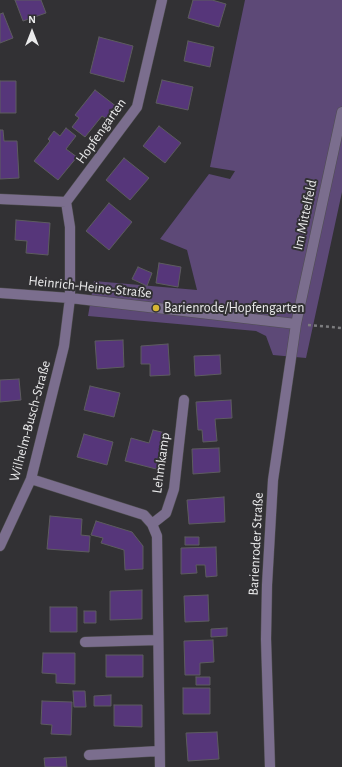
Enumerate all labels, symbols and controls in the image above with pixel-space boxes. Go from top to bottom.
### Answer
north arrow [12,12,52,52]
text: N [28,14,36,25]
street label: Hopfengarten [72,95,130,167]
street label: Im Mittelfeld [289,178,321,252]
street label: Heinrich-Heine-Straße [27,272,153,302]
place label: Barienrode/Hopfengarten [164,300,305,316]
marker: Barienrode/Hopfengarten [151,303,161,313]
street label: Wilhelm-Busch-Straße [6,359,54,483]
street label: Lehmkamp [148,432,174,494]
street label: Barienroder Straße [245,492,267,596]

